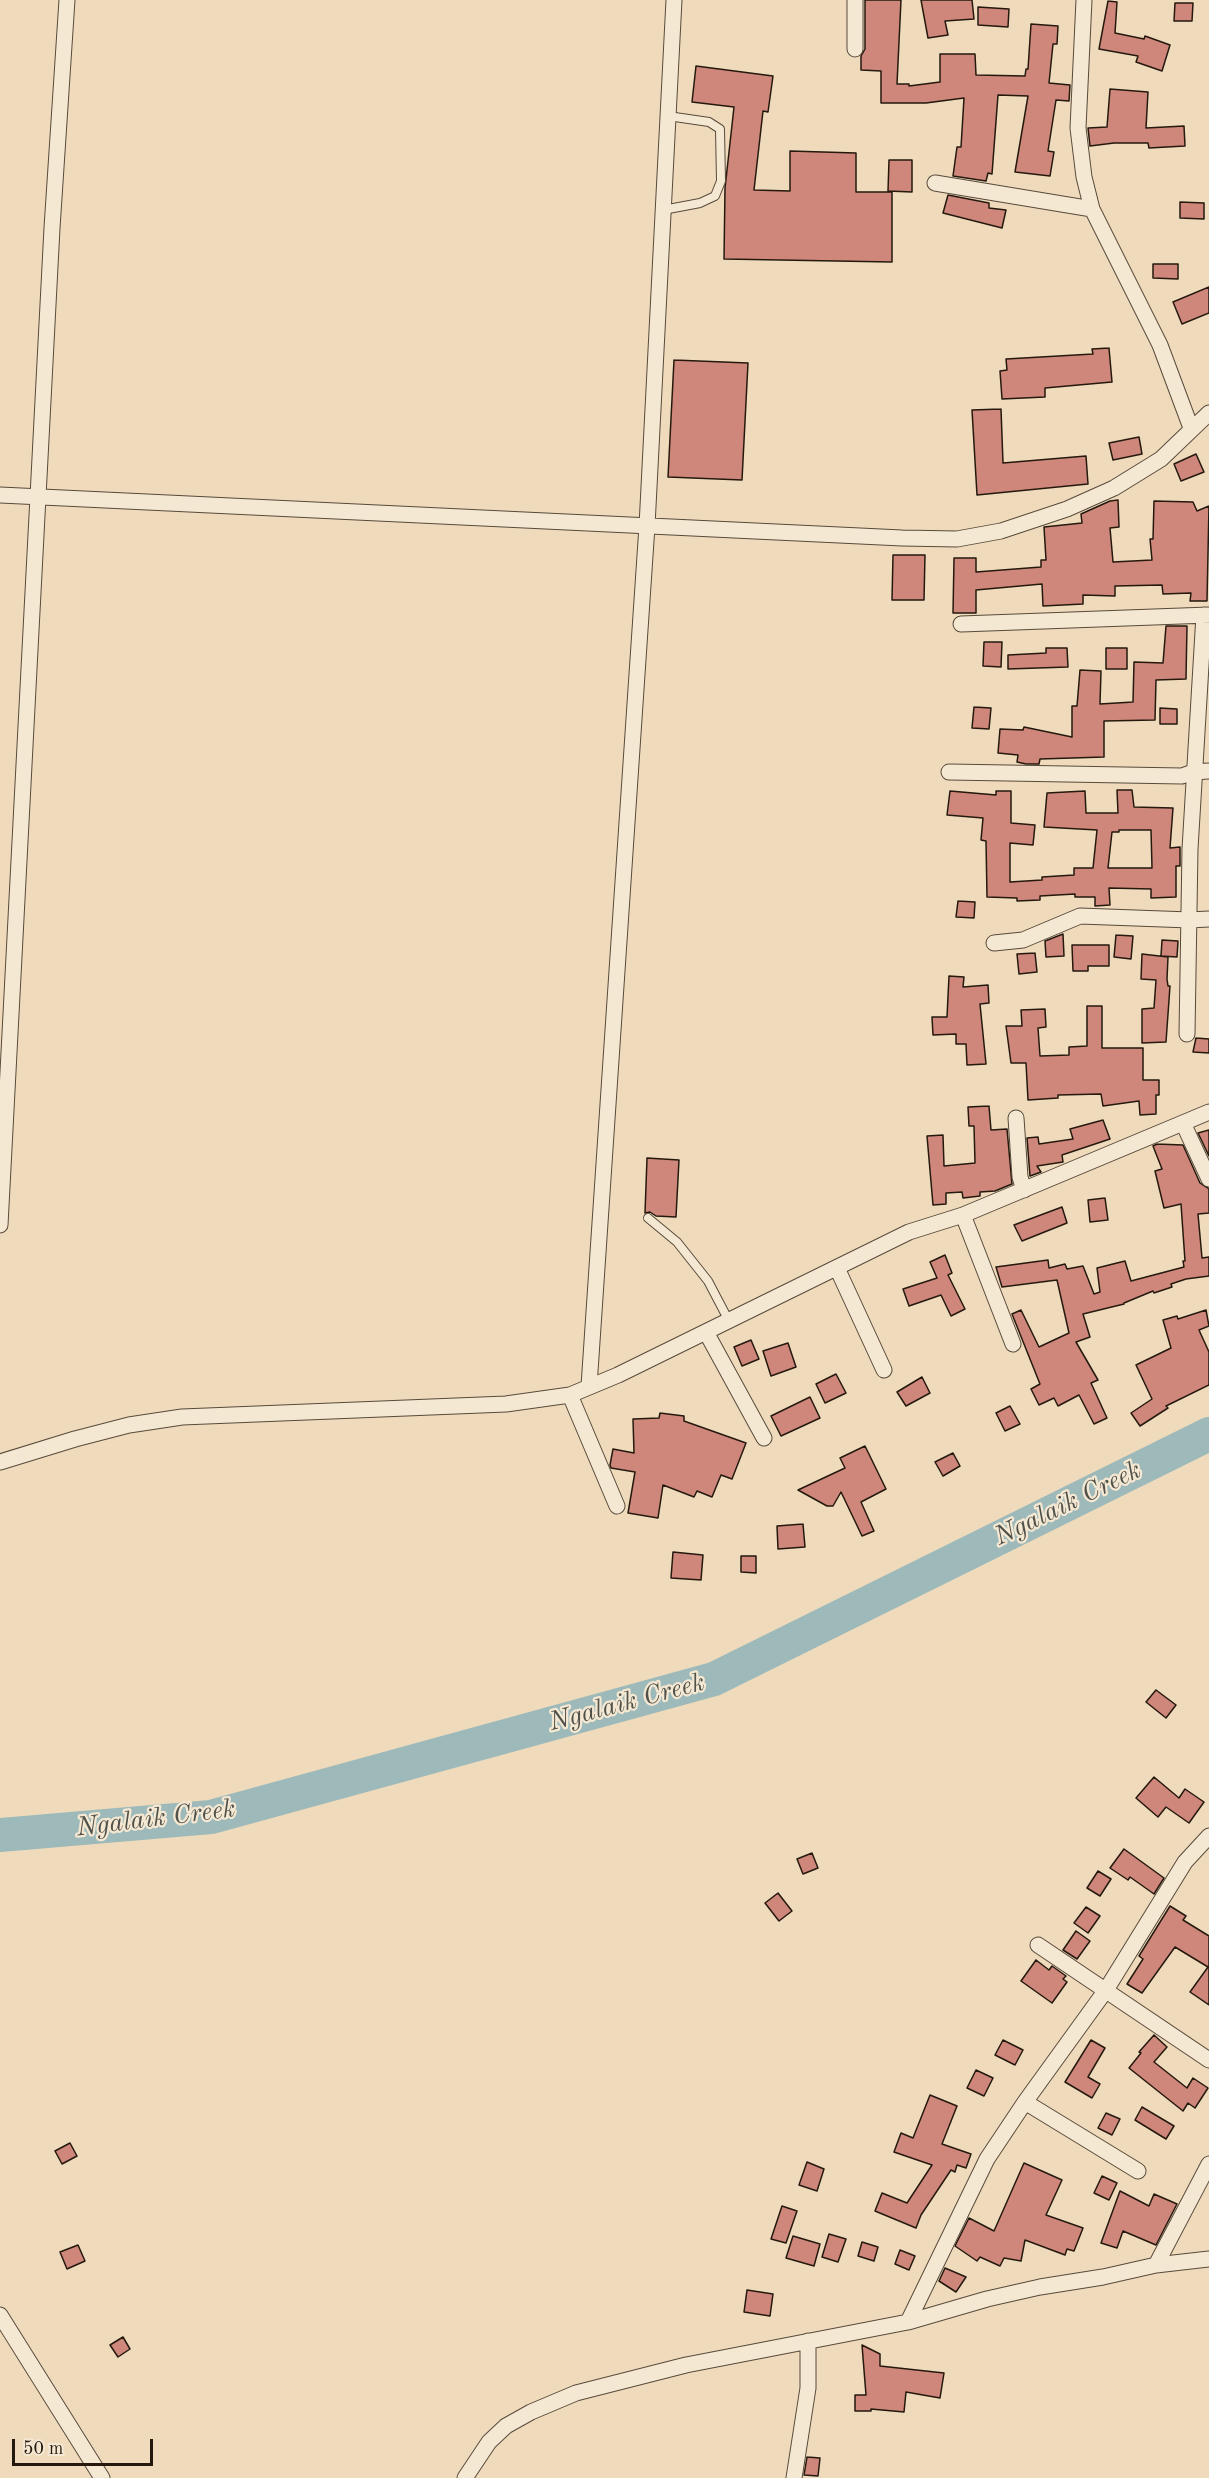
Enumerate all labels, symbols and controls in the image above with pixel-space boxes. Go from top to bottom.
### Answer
water label: Ngalaik Creek [989,1455,1147,1553]
water label: Ngalaik Creek [546,1667,708,1739]
water label: Ngalaik Creek [75,1794,237,1844]
scale bar [15,2427,156,2465]
text: 50 m [23,2440,63,2458]

